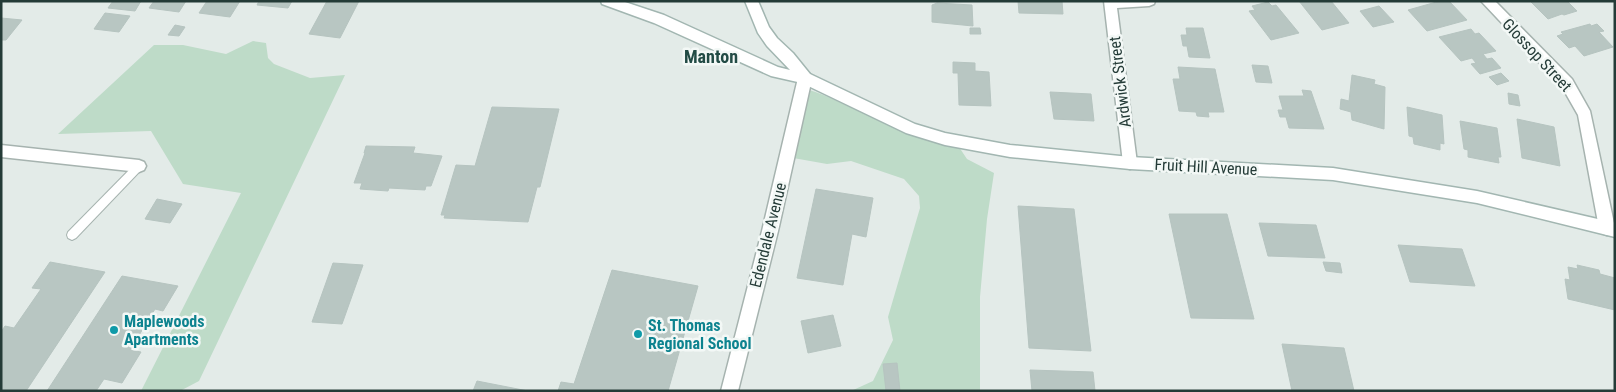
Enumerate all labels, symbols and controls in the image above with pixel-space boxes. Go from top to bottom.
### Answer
street label: Glossop Street [1498,15,1576,96]
street label: Ardwick Street [1105,35,1135,129]
district label: Manton [684,46,738,67]
street label: Fruit Hill Avenue [1154,155,1258,179]
street label: Edendale Avenue [746,181,790,289]
place label: Maplewoods Apartments [124,312,205,349]
place label: St. Thomas Regional School [648,316,752,353]
marker: Maplewoods Apartments [108,324,120,336]
marker: St. Thomas Regional School [632,328,644,340]

